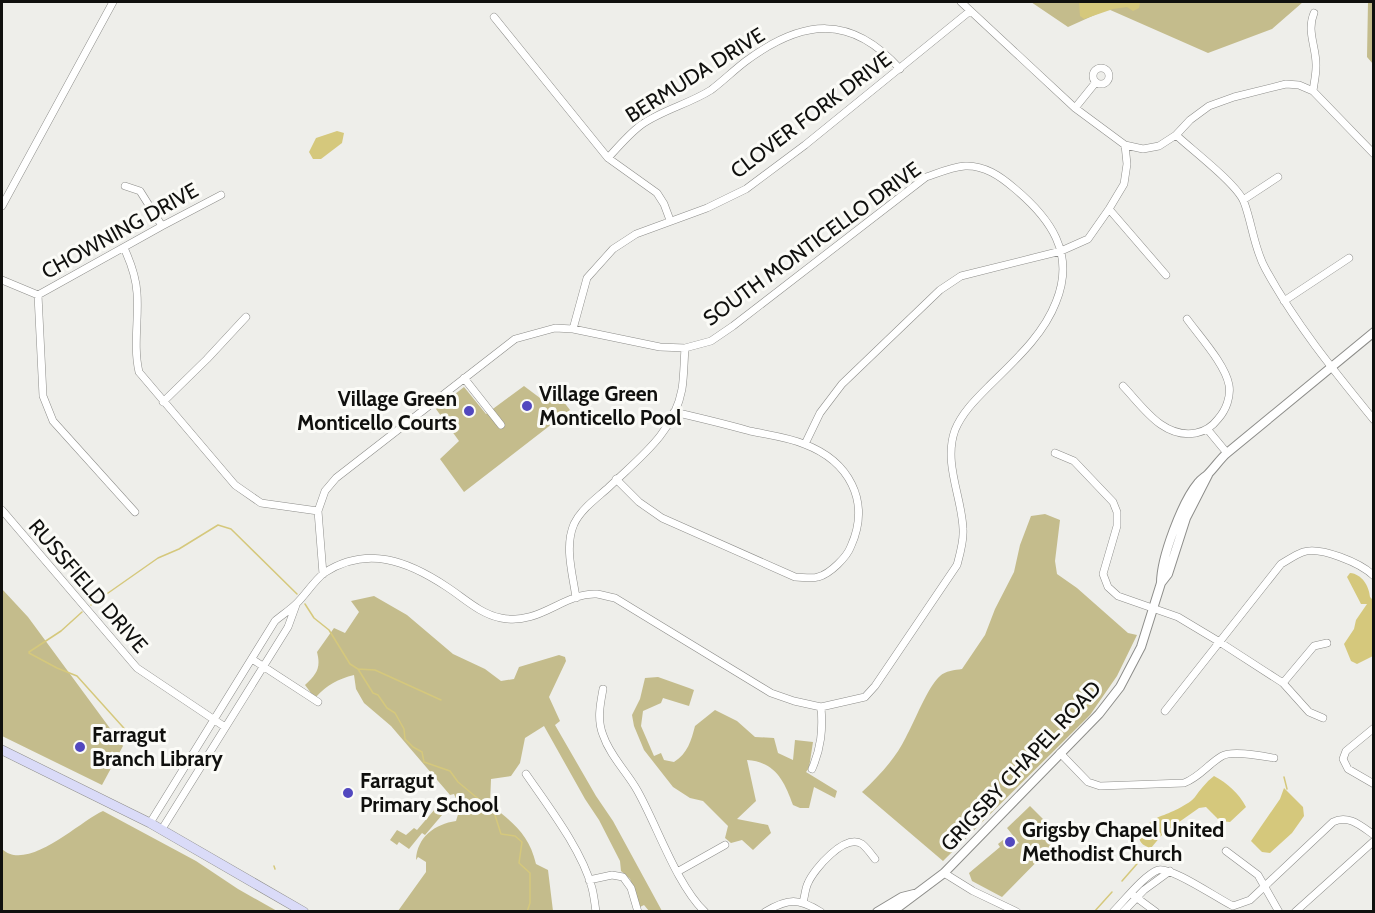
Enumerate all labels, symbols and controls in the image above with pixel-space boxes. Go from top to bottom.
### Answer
street label: BERMUDA DRIVE [621,22,769,127]
street label: CLOVER FORK DRIVE [725,46,896,183]
street label: SOUTH MONTICELLO DRIVE [698,156,925,331]
street label: CHOWNING DRIVE [37,177,202,284]
place label: Village Green Monticello Pool [539,381,682,430]
place label: Village Green Monticello Courts [297,386,457,435]
marker: Village Green Monticello Pool [520,399,534,413]
marker: Village Green Monticello Courts [462,404,476,418]
street label: RUSSFIELD DRIVE [24,514,153,657]
street label: GRIGSBY CHAPEL ROAD [935,675,1106,856]
place label: Farragut Branch Library [92,722,223,771]
marker: Farragut Branch Library [73,740,87,754]
place label: Farragut Primary School [360,768,499,817]
marker: Farragut Primary School [341,786,355,800]
place label: Grigsby Chapel United Methodist Church [1022,817,1224,866]
marker: Grigsby Chapel United Methodist Church [1003,835,1017,849]

